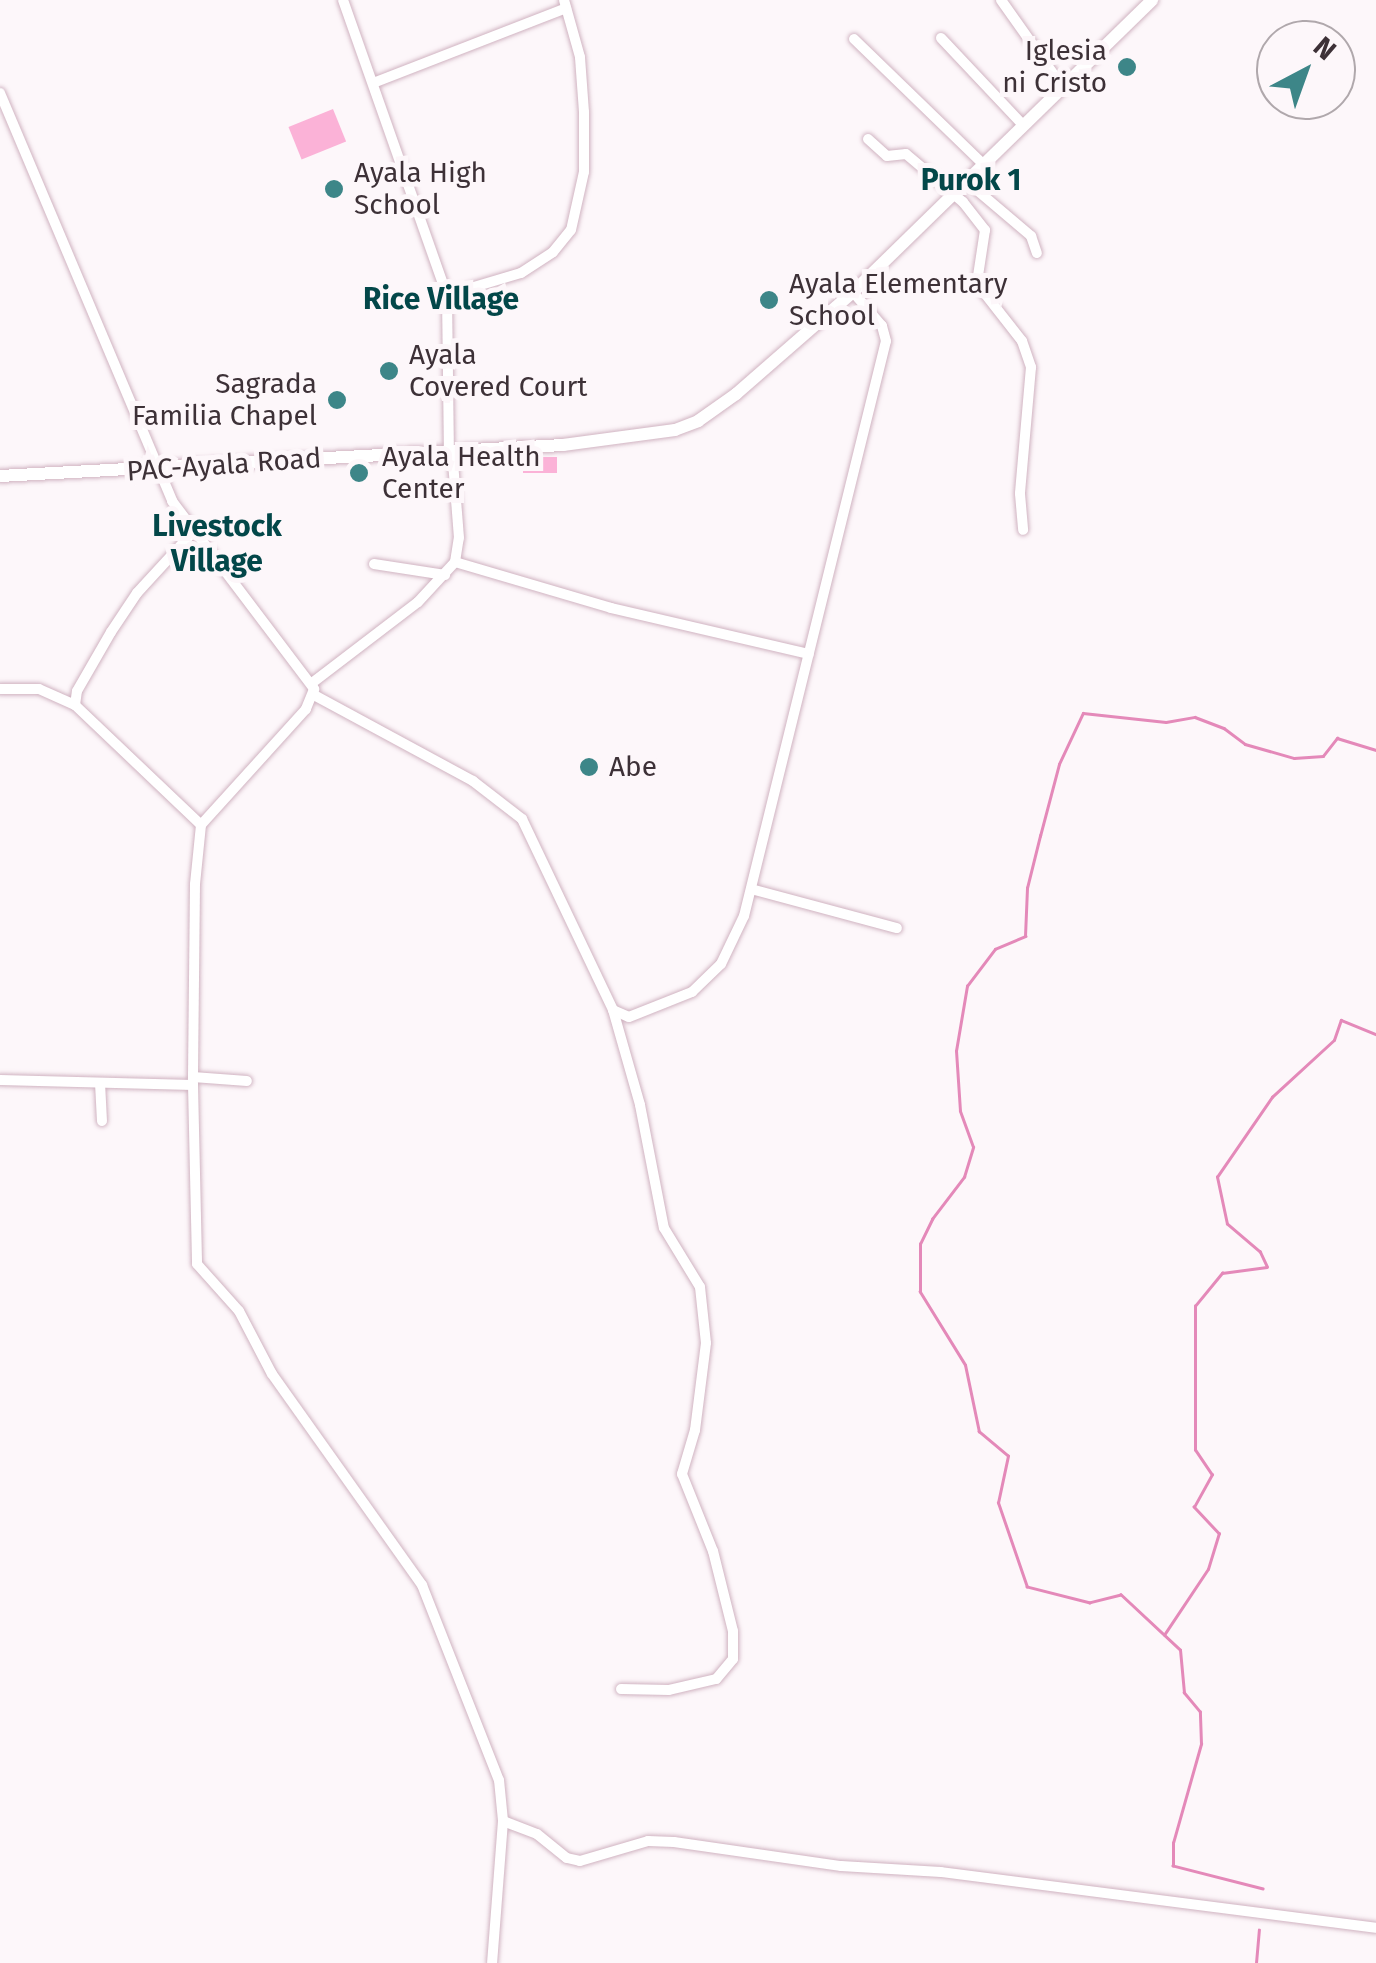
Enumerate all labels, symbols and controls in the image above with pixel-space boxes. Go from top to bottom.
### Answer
north arrow [1256,20,1356,120]
text: N [1307,30,1343,67]
place label: Iglesia ni Cristo [1002,34,1107,100]
marker: Iglesia ni Cristo [1116,56,1138,78]
place label: Ayala High School [354,156,487,222]
district label: Purok 1 [921,162,1021,198]
marker: Ayala High School [323,178,345,200]
place label: Ayala Elementary School [789,267,1008,333]
district label: Rice Village [363,281,519,317]
marker: Ayala Elementary School [758,289,780,311]
place label: Ayala Covered Court [409,338,587,404]
marker: Ayala Covered Court [378,360,400,382]
place label: Sagrada Familia Chapel [132,367,317,433]
marker: Sagrada Familia Chapel [326,389,348,411]
place label: Ayala Health Center [382,440,541,506]
street label: PAC-Ayala Road [126,441,322,489]
marker: Ayala Health Center [346,460,372,486]
district label: Livestock Village [152,508,282,578]
place label: Abe [609,750,657,784]
marker: Abe [578,756,600,778]

